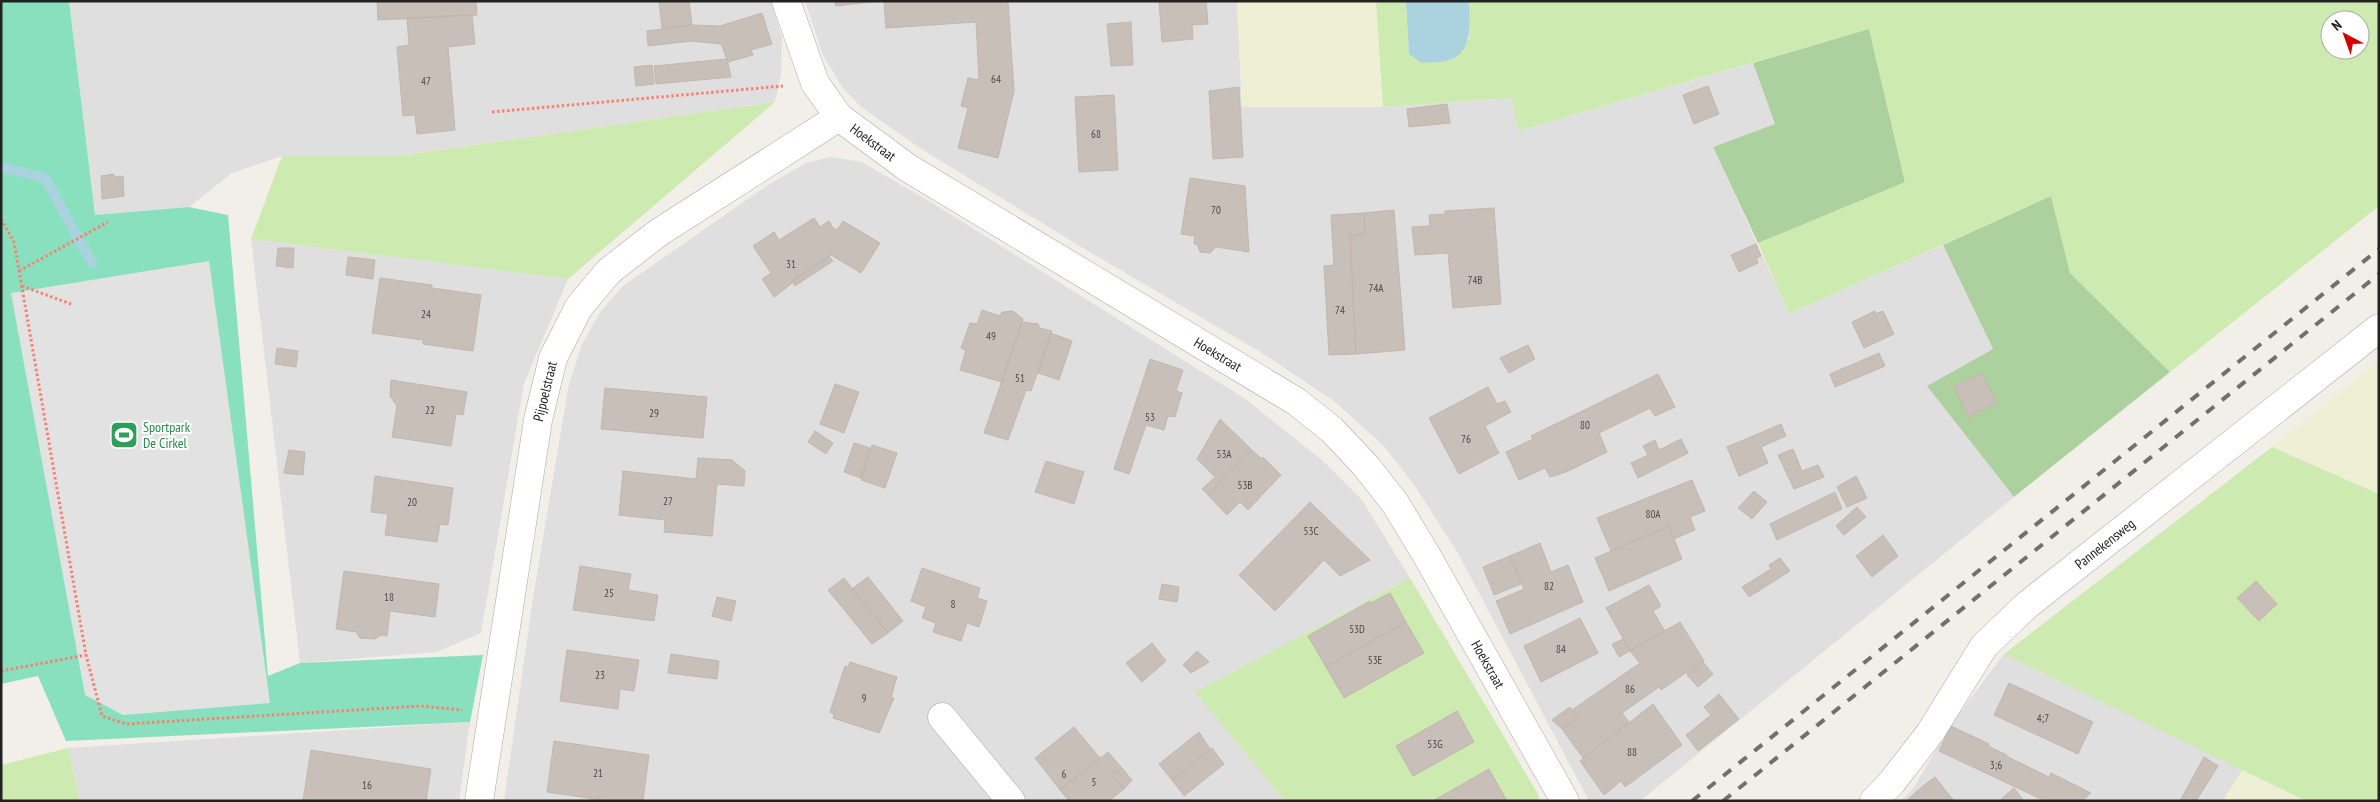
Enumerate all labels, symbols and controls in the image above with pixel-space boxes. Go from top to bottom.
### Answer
north arrow [2320,10,2370,60]
text: N [2328,16,2345,34]
house number: 64 [991,72,1001,86]
house number: 47 [421,74,431,88]
street label: Hoekstraat [847,119,900,165]
house number: 68 [1091,127,1101,141]
house number: 70 [1211,203,1221,217]
house number: 31 [786,257,796,271]
house number: 74B [1467,273,1483,287]
house number: 74A [1368,281,1384,295]
house number: 74 [1335,303,1345,317]
house number: 24 [421,307,431,321]
house number: 49 [986,329,996,343]
street label: Hoekstraat [1191,333,1245,376]
street label: Pijpoelstraat [529,359,561,423]
house number: 51 [1015,371,1025,385]
house number: 22 [425,403,435,417]
house number: 29 [649,406,659,420]
house number: 53 [1145,410,1155,424]
place label: Sportpark De Cirkel [143,418,191,452]
house number: 80 [1580,418,1590,432]
sports icon: Sportpark De Cirkel [109,420,139,450]
house number: 76 [1461,432,1471,446]
house number: 53A [1216,447,1232,461]
house number: 53B [1237,478,1253,492]
house number: 27 [663,494,673,508]
house number: 20 [407,495,417,509]
house number: 80A [1645,507,1661,521]
street label: Pannekensweg [2071,515,2138,573]
house number: 53C [1304,524,1318,538]
house number: 82 [1544,579,1554,593]
house number: 25 [604,586,614,600]
house number: 18 [384,590,394,604]
house number: 8 [951,597,956,611]
house number: 53D [1349,622,1365,636]
street label: Hoekstraat [1467,637,1509,692]
house number: 84 [1556,642,1566,656]
house number: 53E [1368,653,1383,667]
house number: 23 [595,668,605,682]
house number: 86 [1625,682,1635,696]
house number: 9 [862,691,867,705]
house number: 4;7 [2037,711,2049,725]
house number: 53G [1427,737,1443,751]
house number: 88 [1627,745,1637,759]
house number: 3;6 [1990,758,2002,772]
house number: 21 [593,766,603,780]
house number: 6 [1062,767,1067,781]
house number: 5 [1092,775,1097,789]
house number: 16 [362,778,372,792]

